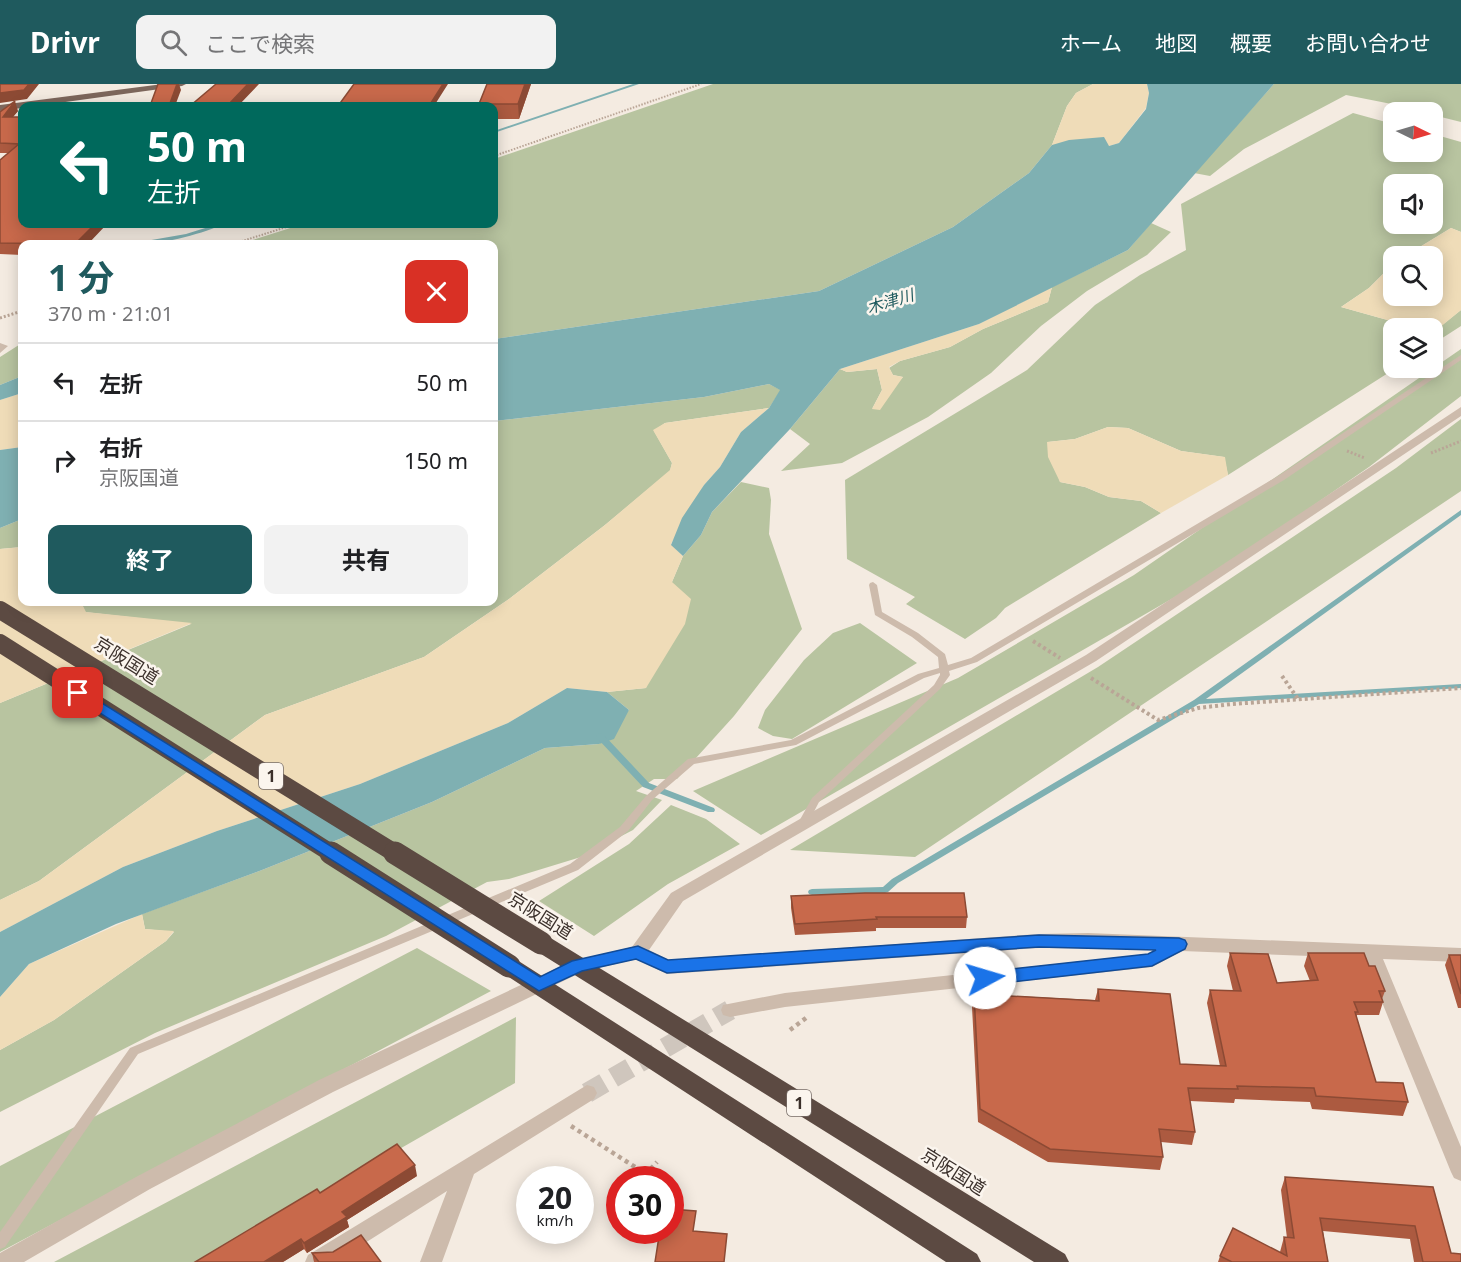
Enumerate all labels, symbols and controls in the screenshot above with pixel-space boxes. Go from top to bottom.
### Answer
search box [136,15,556,69]
text: Drivr [30,23,100,61]
icon: search [157,26,190,59]
text: ここで検索 [205,28,315,58]
text: ホーム [1060,29,1122,57]
text: 地図 [1155,29,1197,57]
text: 概要 [1230,29,1272,57]
text: お問い合わせ [1305,29,1431,57]
north arrow [1383,102,1443,162]
map controls [1383,102,1443,378]
text: 50 m [147,117,247,174]
icon: left [48,126,126,204]
text: 左折 [147,173,201,210]
button: sound [1383,174,1443,234]
button: search [1383,246,1443,306]
text: 1 分 [48,253,114,302]
button: close [405,260,468,323]
water label: 木津川 [864,283,918,319]
text: 370 m · 21:01 [48,300,173,327]
button: layers [1383,318,1443,378]
icon: left [48,366,81,399]
text: 50 m [417,367,468,397]
text: 左折 [99,368,143,398]
text: 右折 [99,432,143,462]
icon: right [48,444,81,477]
text: 150 m [404,445,468,475]
text: 京阪国道 [99,464,179,491]
button: 終了 [48,525,252,594]
button: 共有 [264,525,468,594]
street label: 京阪国道 [90,631,164,689]
pin [52,667,103,718]
icon: arrive [61,676,94,709]
road number: 1 [259,763,283,789]
street label: 京阪国道 [504,886,578,944]
position arrow [953,946,1017,1010]
road number: 1 [787,1090,811,1116]
street label: 京阪国道 [917,1142,991,1200]
speed limit sign: 30 [606,1166,684,1244]
text: 20 [538,1177,572,1218]
text: km/h [537,1210,573,1230]

